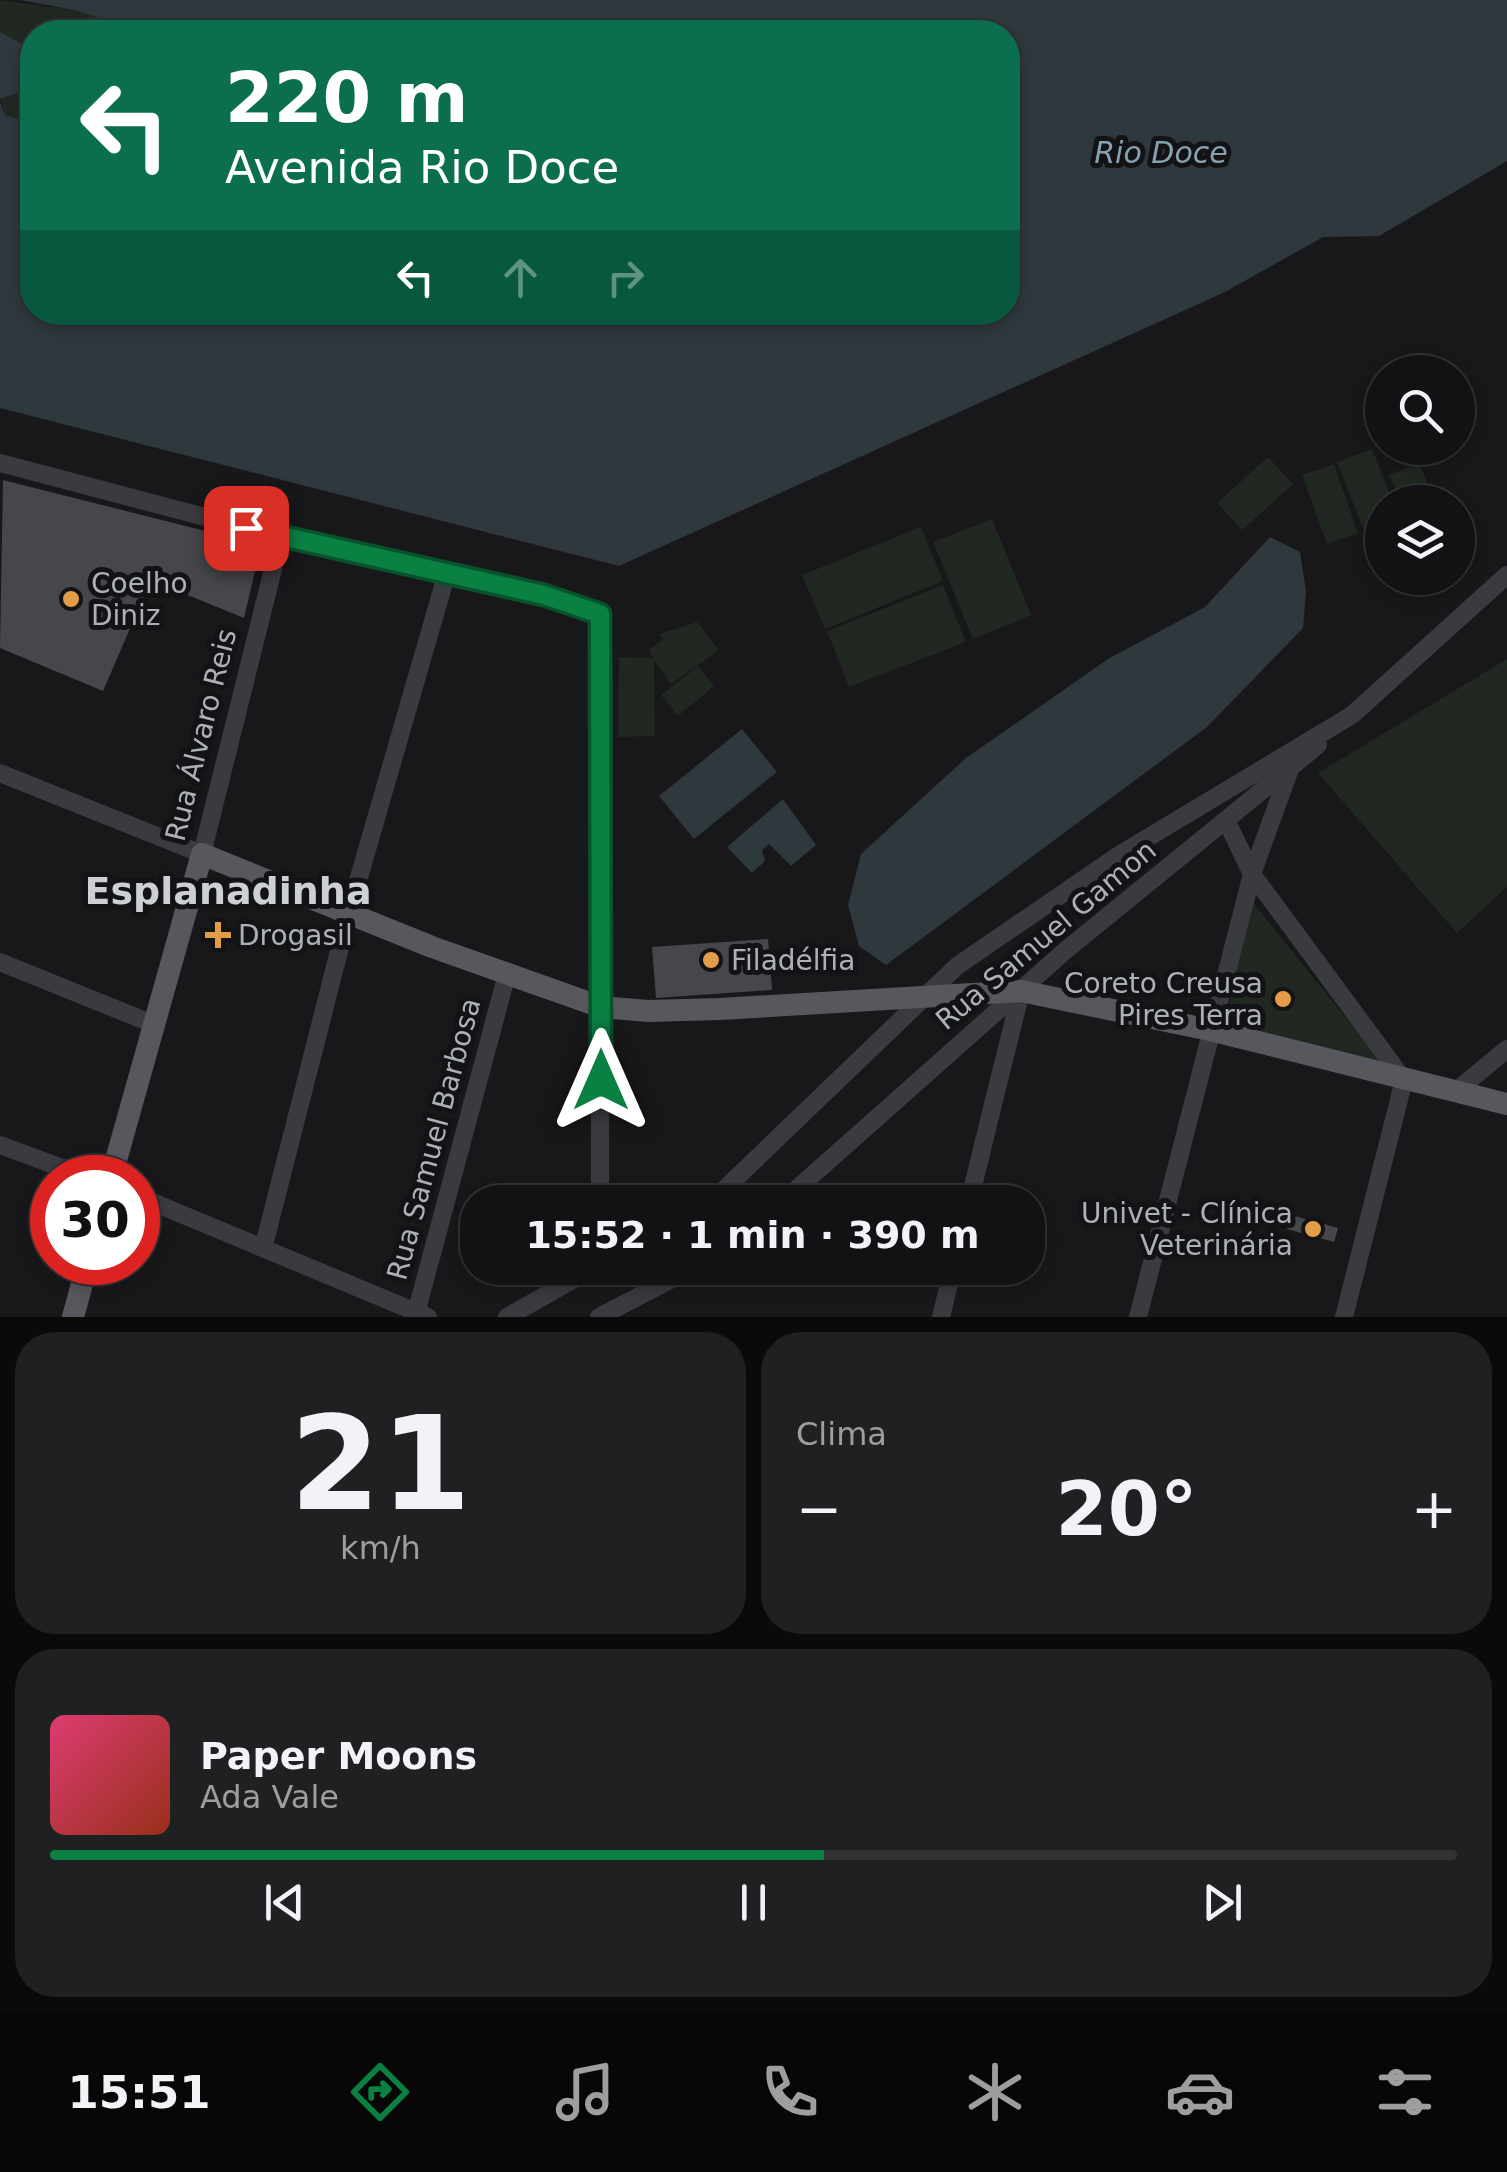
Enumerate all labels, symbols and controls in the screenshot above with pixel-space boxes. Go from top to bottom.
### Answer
text: 220 m [225,57,468,139]
icon: left [60,60,190,190]
water label: Rio Doce [1094,135,1228,170]
text: Avenida Rio Doce [225,141,619,194]
icon: left [388,250,443,305]
icon: ahead [493,250,548,305]
icon: right [598,250,653,305]
map controls [1365,355,1475,595]
button: search [1365,355,1475,465]
button: layers [1365,485,1475,595]
pin [204,486,289,571]
icon: arrive [219,501,274,556]
place label: Coelho Diniz [91,567,188,632]
marker: Coelho Diniz [60,588,82,610]
street label: Rua Álvaro Reis [158,625,243,844]
street label: Rua Samuel Gamon [929,833,1163,1037]
district label: Esplanadinha [84,869,372,913]
place label: Drogasil [238,919,353,952]
marker: Drogasil [207,924,229,946]
place label: Filadélfia [731,944,855,977]
marker: Filadélfia [700,949,722,971]
place label: Coreto Creusa Pires Terra [1064,967,1263,1032]
marker: Coreto Creusa Pires Terra [1272,988,1294,1010]
street label: Rua Samuel Barbosa [380,994,488,1284]
position arrow [549,1028,653,1132]
speed limit sign: 30 [30,1155,160,1285]
place label: Univet - Clínica Veterinária [1081,1197,1293,1262]
text: 15:52 · 1 min · 390 m [525,1213,980,1257]
marker: Univet - Clínica Veterinária [1302,1218,1324,1240]
text: 21 [290,1388,471,1540]
text: Clima [796,1415,887,1453]
text: 20° [1056,1465,1197,1553]
text: − [796,1477,842,1541]
text: + [1411,1477,1457,1541]
text: km/h [340,1529,421,1567]
text: Paper Moons [200,1734,477,1778]
text: Ada Vale [200,1778,339,1816]
icon: previous [257,1875,312,1930]
icon: pause [726,1875,781,1930]
icon: next [1195,1875,1250,1930]
icon: directions [345,2057,415,2127]
icon: music [550,2057,620,2127]
icon: phone [755,2057,825,2127]
icon: climate [960,2057,1030,2127]
icon: car [1165,2057,1235,2127]
icon: filters [1370,2057,1440,2127]
text: 15:51 [67,2066,211,2119]

